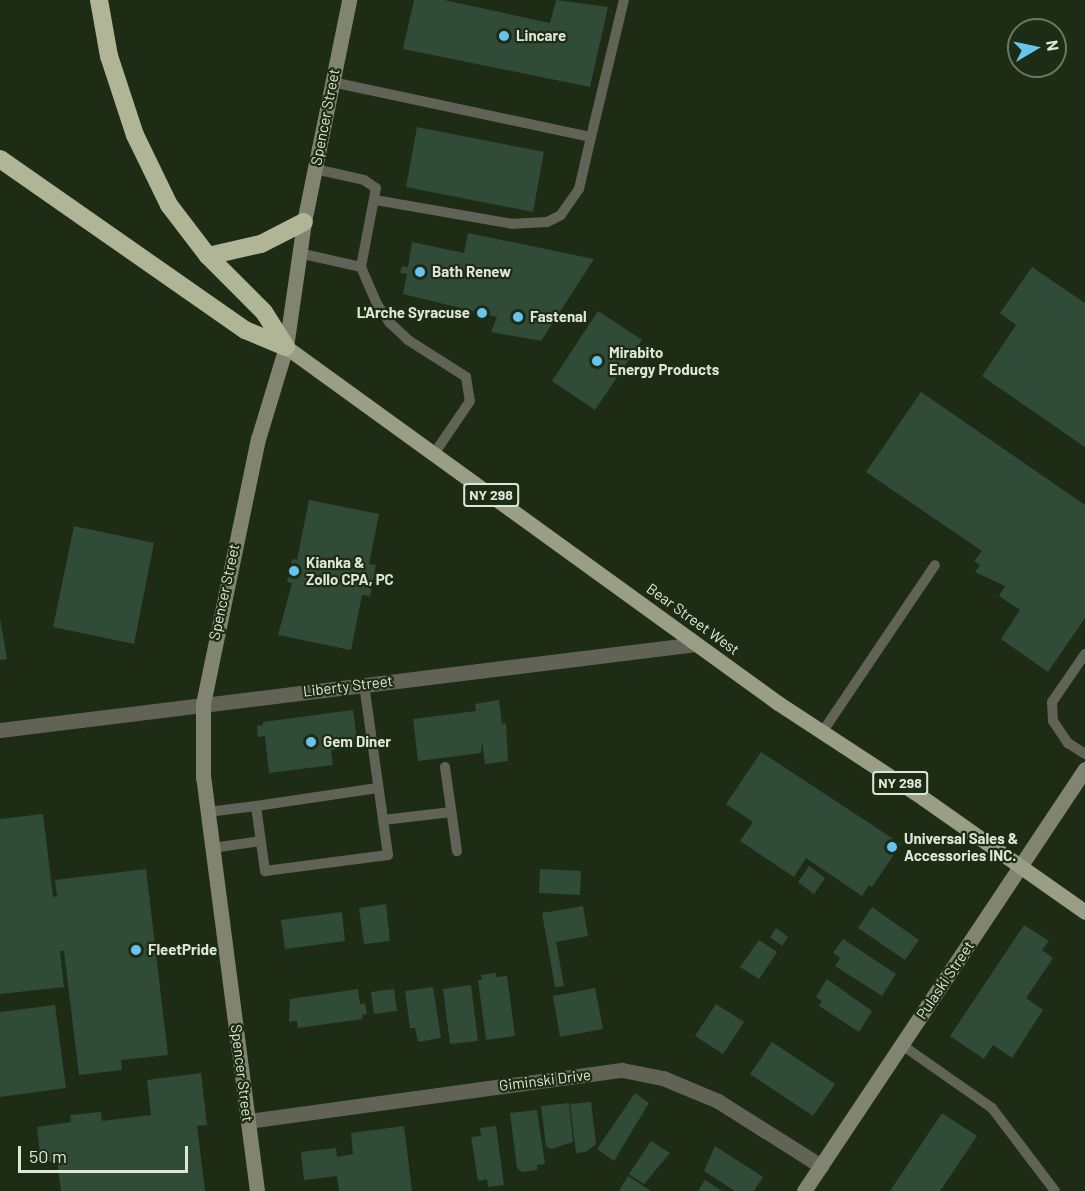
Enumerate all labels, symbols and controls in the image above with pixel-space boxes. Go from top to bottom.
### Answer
north arrow [1007,18,1067,78]
place label: Lincare [516,27,566,45]
marker: Lincare [497,29,511,43]
text: N [1043,39,1064,52]
street label: Spencer Street [307,67,343,167]
place label: Bath Renew [432,263,511,281]
marker: Bath Renew [413,265,427,279]
place label: L'Arche Syracuse [357,304,470,322]
marker: L'Arche Syracuse [475,306,489,320]
place label: Fastenal [530,308,587,326]
marker: Fastenal [511,310,525,324]
place label: Mirabito Energy Products [609,343,719,378]
marker: Mirabito Energy Products [590,354,604,368]
road number: NY 298 [462,484,520,506]
street label: Spencer Street [205,542,243,642]
place label: Kianka & Zollo CPA, PC [306,553,394,588]
marker: Kianka & Zollo CPA, PC [287,564,301,578]
street label: Bear Street West [643,579,743,659]
street label: Liberty Street [302,672,394,700]
place label: Gem Diner [323,733,391,751]
marker: Gem Diner [304,735,318,749]
road number: NY 298 [872,772,928,794]
place label: Universal Sales & Accessories INC. [904,829,1018,864]
marker: Universal Sales & Accessories INC. [885,840,899,854]
street label: Pulaski Street [912,937,978,1023]
place label: FleetPride [148,941,217,959]
marker: FleetPride [129,943,143,957]
street label: Spencer Street [227,1023,257,1123]
street label: Giminski Drive [498,1065,592,1095]
scale bar [21,1134,190,1172]
text: 50 m [29,1145,67,1167]

